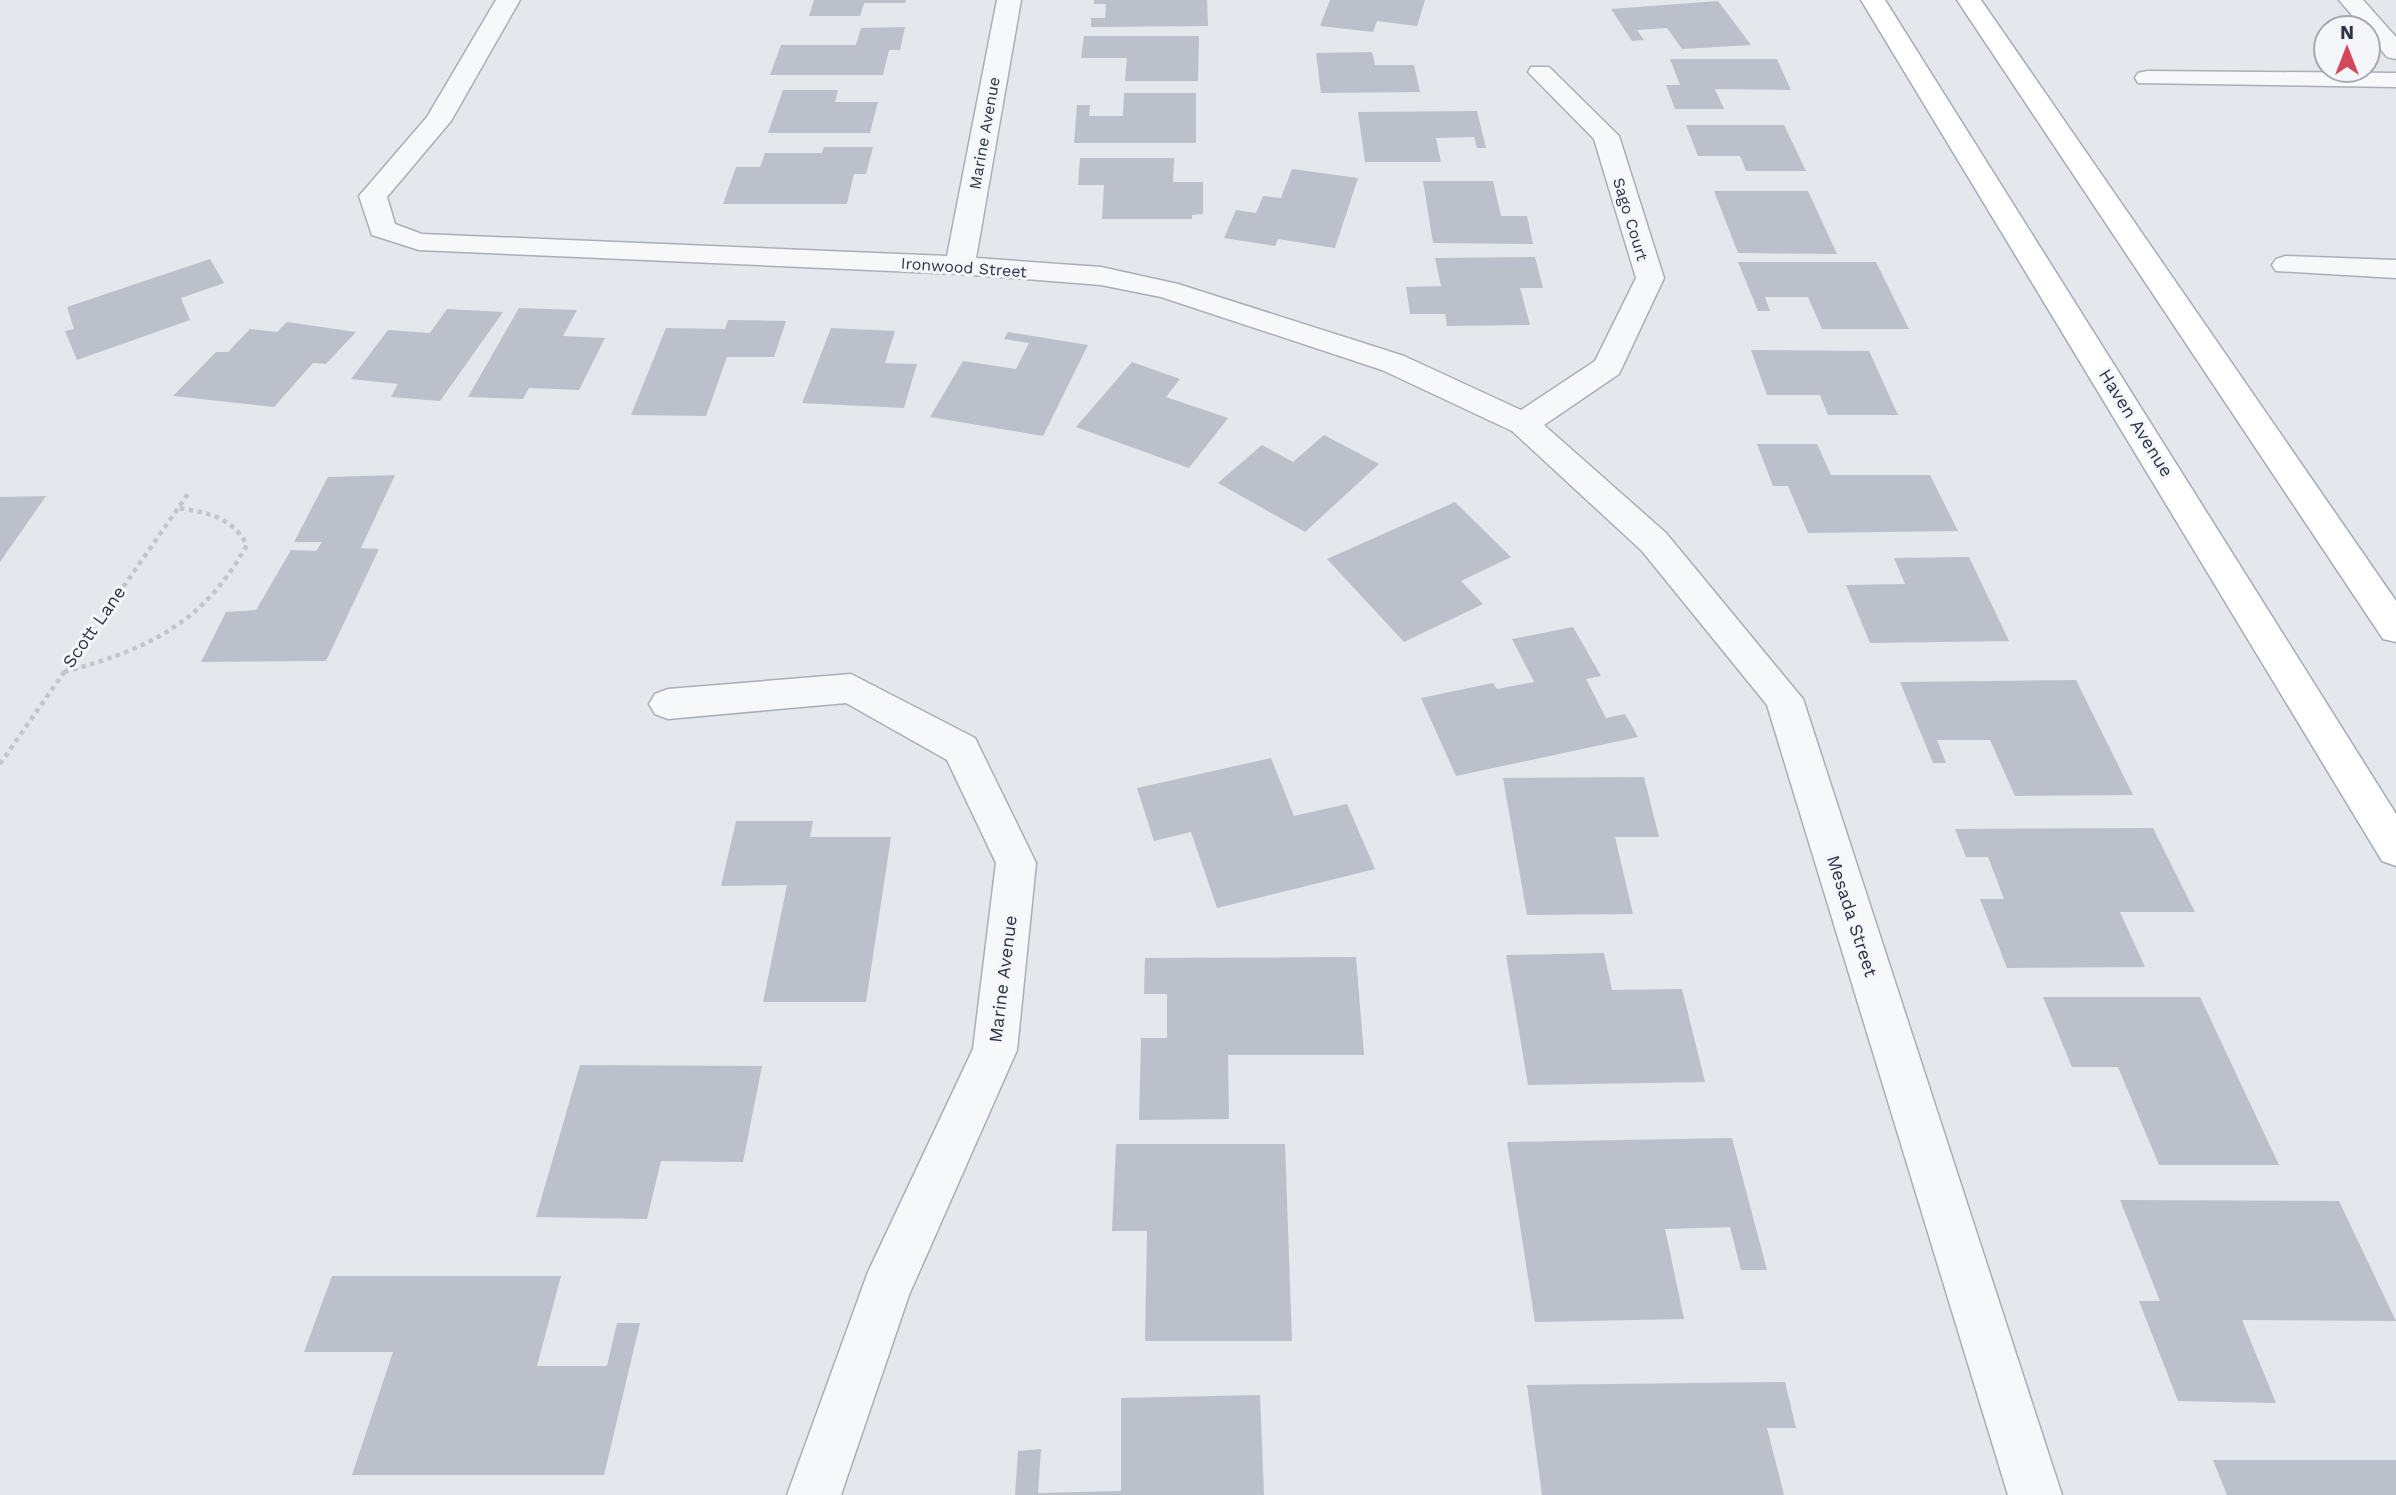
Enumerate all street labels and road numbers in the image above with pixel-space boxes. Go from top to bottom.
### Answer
street label: Marine Avenue [965,75,1004,191]
street label: Sago Court [1609,175,1652,263]
street label: Ironwood Street [900,254,1028,281]
street label: Haven Avenue [2095,365,2178,480]
street label: Scott Lane [58,582,129,672]
street label: Mesada Street [1823,852,1882,980]
street label: Marine Avenue [984,914,1021,1044]

